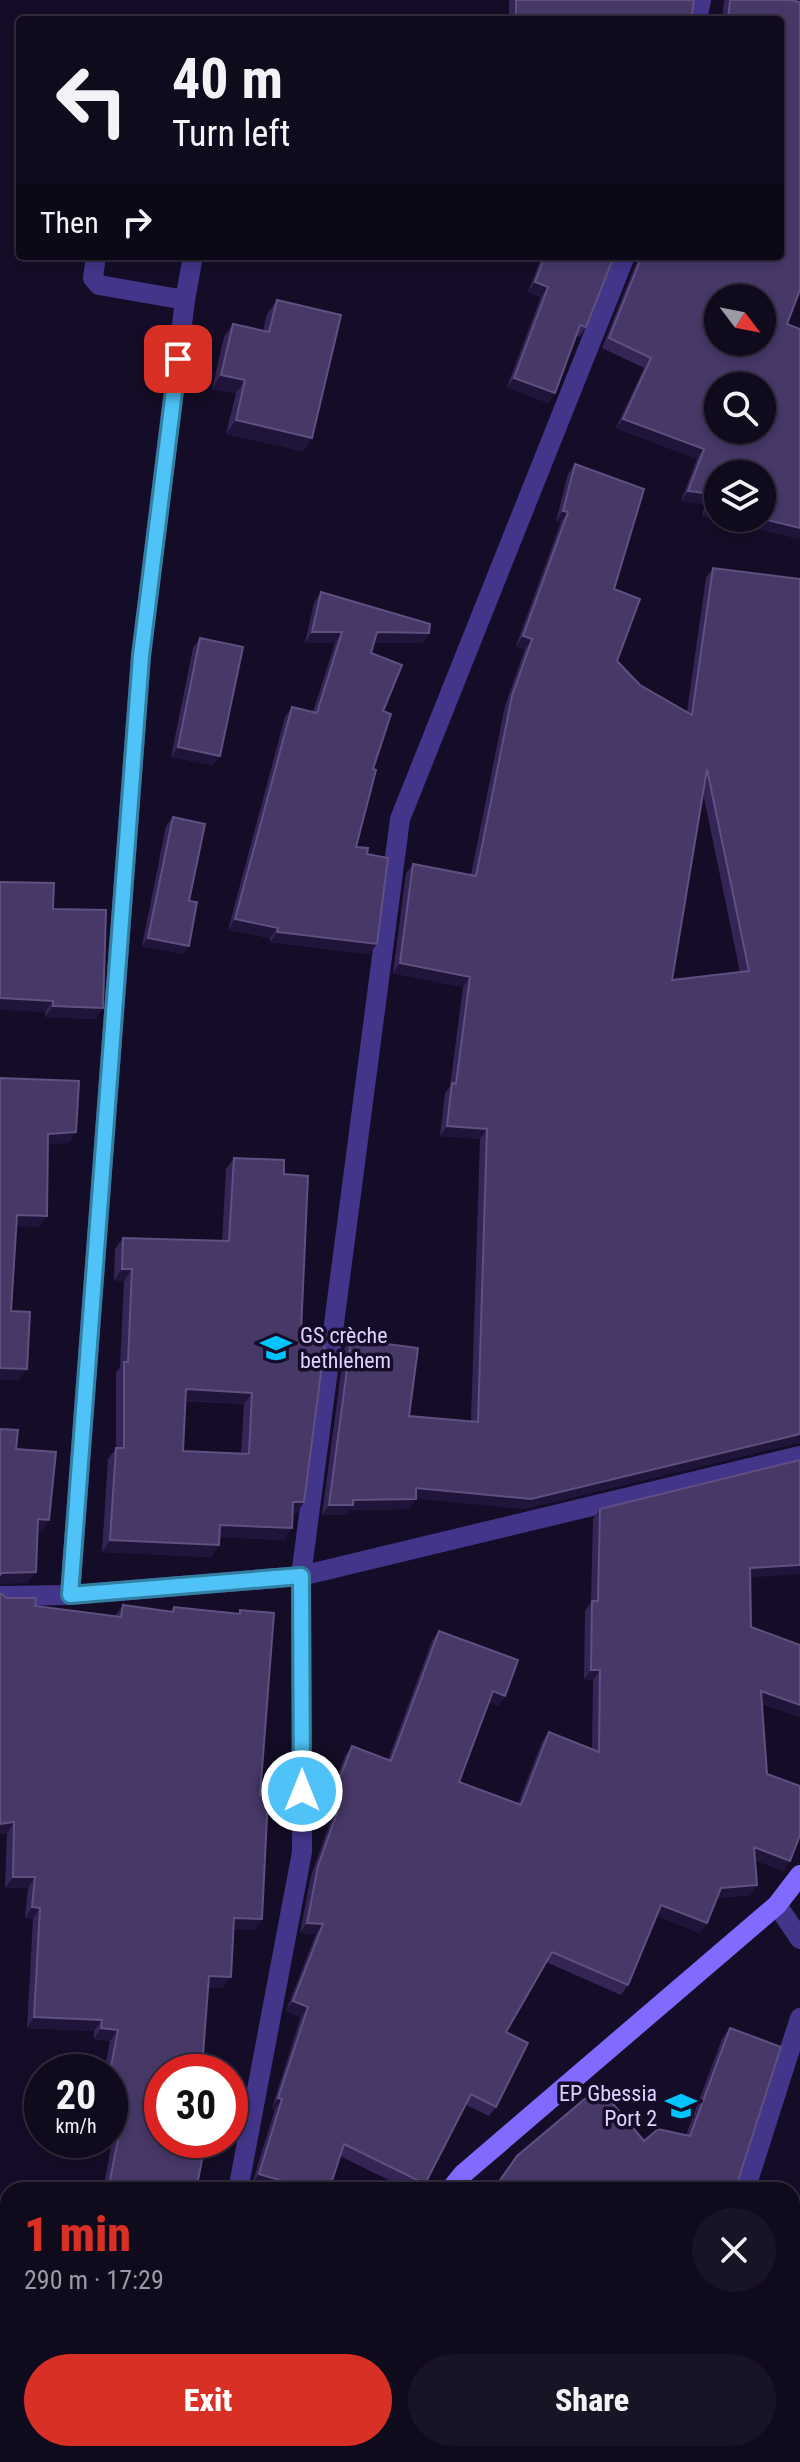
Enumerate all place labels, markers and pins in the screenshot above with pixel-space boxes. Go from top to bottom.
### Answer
pin [144,325,212,393]
place label: GS crèche bethlehem [300,1323,391,1373]
school or university icon: GS crèche bethlehem [259,1331,293,1365]
place label: EP Gbessia Port 2 [559,2081,657,2131]
school or university icon: EP Gbessia Port 2 [664,2089,698,2123]

